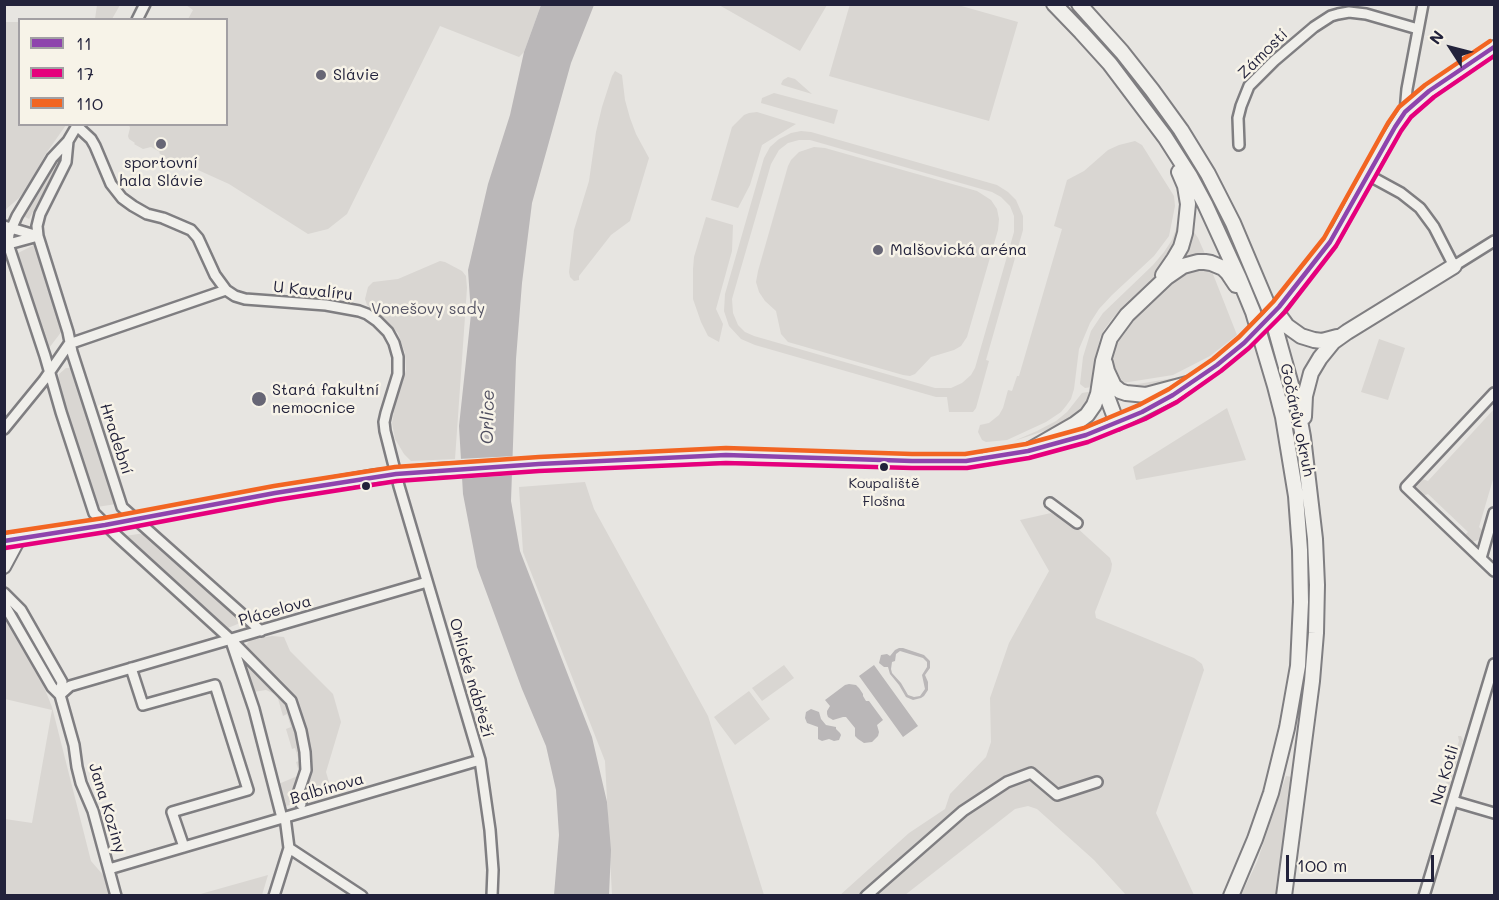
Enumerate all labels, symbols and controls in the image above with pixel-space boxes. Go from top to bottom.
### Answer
legend [18,18,228,126]
north arrow [1421,18,1481,78]
street label: Zámostí [1234,25,1292,83]
text: N [1424,26,1448,48]
text: 11 [76,31,92,55]
text: 17 [76,61,94,85]
place label: Slávie [333,65,379,85]
marker: Slávie [314,68,328,82]
text: 110 [76,91,103,115]
marker: sportovní hala Slávie [154,137,168,151]
place label: sportovní hala Slávie [119,153,203,191]
place label: Malšovická aréna [890,240,1027,260]
marker: Malšovická aréna [871,243,885,257]
street label: U Kavalíru [272,277,354,305]
park label: Vonešovy sady [371,299,485,319]
street label: Gočárův okruh [1276,362,1318,478]
place label: Stará fakultní nemocnice [272,380,380,418]
water label: Orlice [477,389,499,445]
marker: Stará fakultní nemocnice [250,390,268,408]
street label: Hradební [96,401,136,477]
marker: Koupaliště Flošna [878,461,890,473]
place label: Koupaliště Flošna [848,476,920,508]
unlabelled marker [360,480,372,492]
street label: Plácelova [236,591,314,631]
street label: Orlické nábřeží [445,616,497,740]
street label: Na Kotli [1427,743,1463,807]
street label: Jana Koziny [84,761,130,855]
street label: Balbínova [288,769,366,809]
scale bar [1289,843,1438,881]
text: 100 m [1297,853,1347,877]

